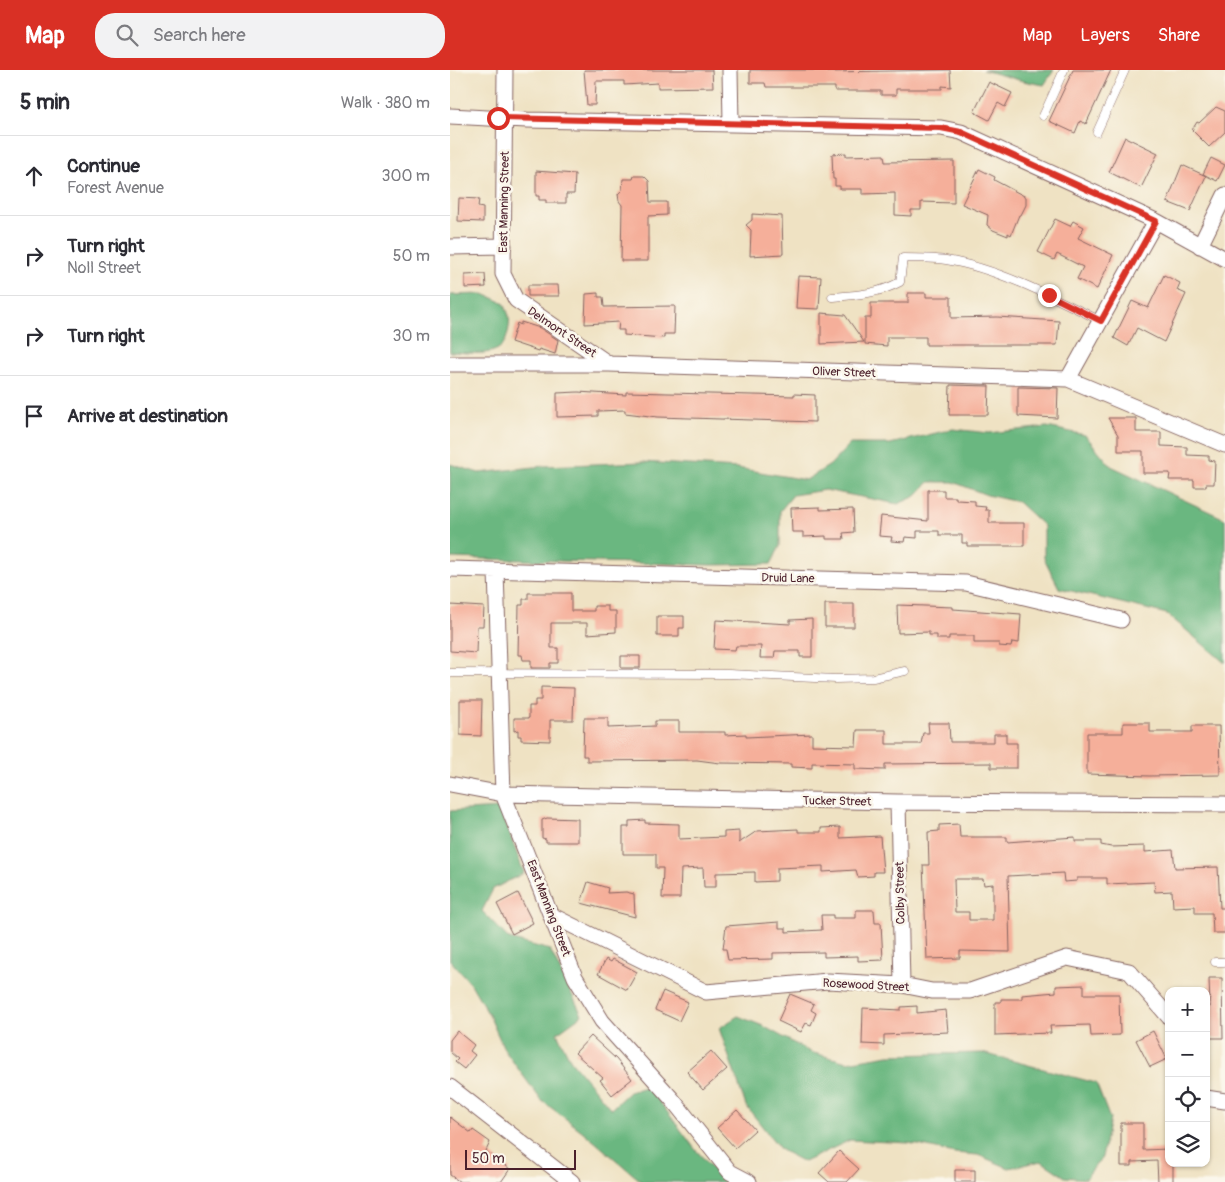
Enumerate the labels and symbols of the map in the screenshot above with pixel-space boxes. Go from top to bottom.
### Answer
route start [487,107,510,130]
street label: East Manning Street [496,151,513,253]
route end [1038,284,1061,307]
street label: Delmont Street [524,304,599,361]
street label: Oliver Street [812,364,876,381]
street label: Druid Lane [761,571,815,586]
street label: Tucker Street [802,793,872,810]
street label: East Manning Street [523,858,574,959]
street label: Colby Street [892,861,909,925]
street label: Rosewood Street [822,976,910,995]
scale bar [465,1147,576,1170]

